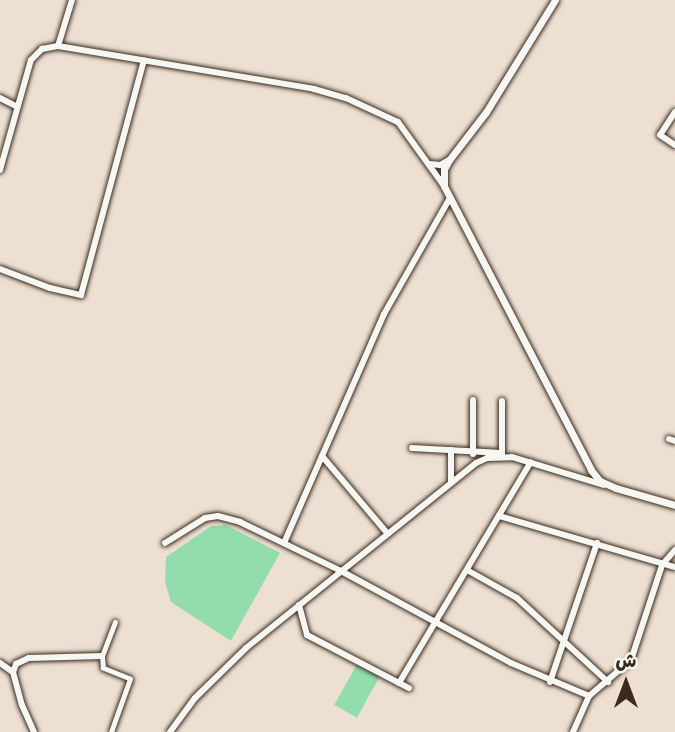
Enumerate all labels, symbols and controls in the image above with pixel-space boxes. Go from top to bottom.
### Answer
text: ش [616,647,636,677]
north arrow [591,648,661,718]

